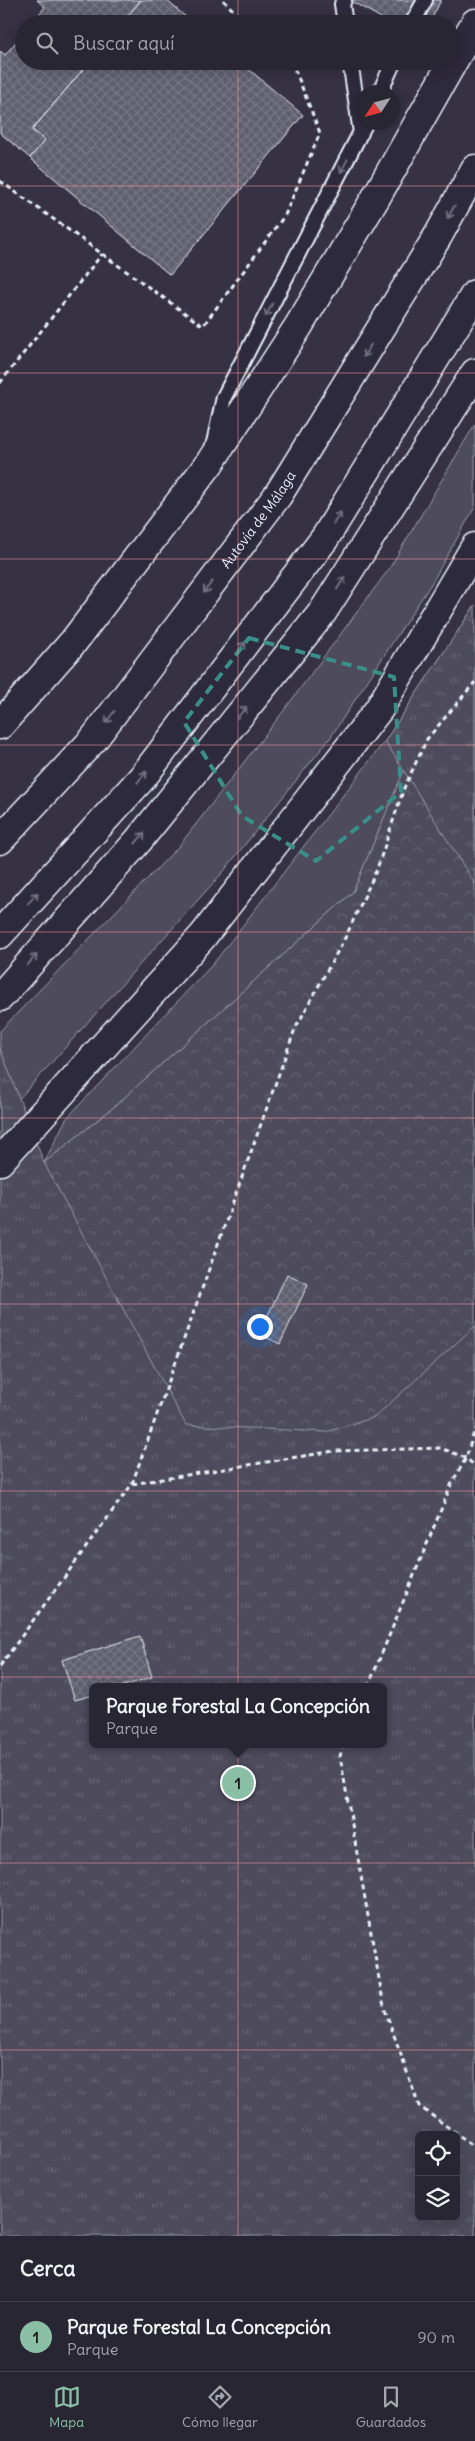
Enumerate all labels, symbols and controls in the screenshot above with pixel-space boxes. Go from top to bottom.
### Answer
search box [15,15,460,70]
icon: search [33,29,61,57]
text: Buscar aquí [73,31,174,55]
north arrow [355,85,400,130]
one-way arrow [339,158,348,173]
one-way arrow [446,204,456,219]
one-way arrow [264,302,273,317]
one-way arrow [361,343,371,357]
street label: Autovía de Málaga [217,468,300,572]
one-way arrow [333,511,343,525]
one-way arrow [336,577,346,591]
one-way arrow [203,580,214,593]
one-way arrow [236,641,246,655]
one-way arrow [237,706,248,719]
one-way arrow [105,710,115,724]
one-way arrow [137,771,148,784]
one-way arrow [134,832,145,845]
one-way arrow [27,891,39,904]
one-way arrow [27,954,38,967]
your location [247,1314,273,1340]
popup [89,1683,387,1748]
text: Parque Forestal La Concepción [106,1694,370,1718]
text: Parque [106,1718,158,1738]
pin: 1 [222,1764,254,1802]
map controls [415,2131,460,2221]
button: locate [415,2131,460,2176]
button: layers [415,2176,460,2221]
text: Cerca [20,2255,75,2282]
text: Parque Forestal La Concepción [67,2315,331,2339]
text: 1 [33,2327,39,2347]
text: 90 m [417,2327,455,2347]
text: Parque [67,2339,118,2359]
tab: Mapa [49,2383,84,2431]
tab: Cómo llegar [182,2383,258,2431]
tab: Guardados [356,2383,426,2431]

